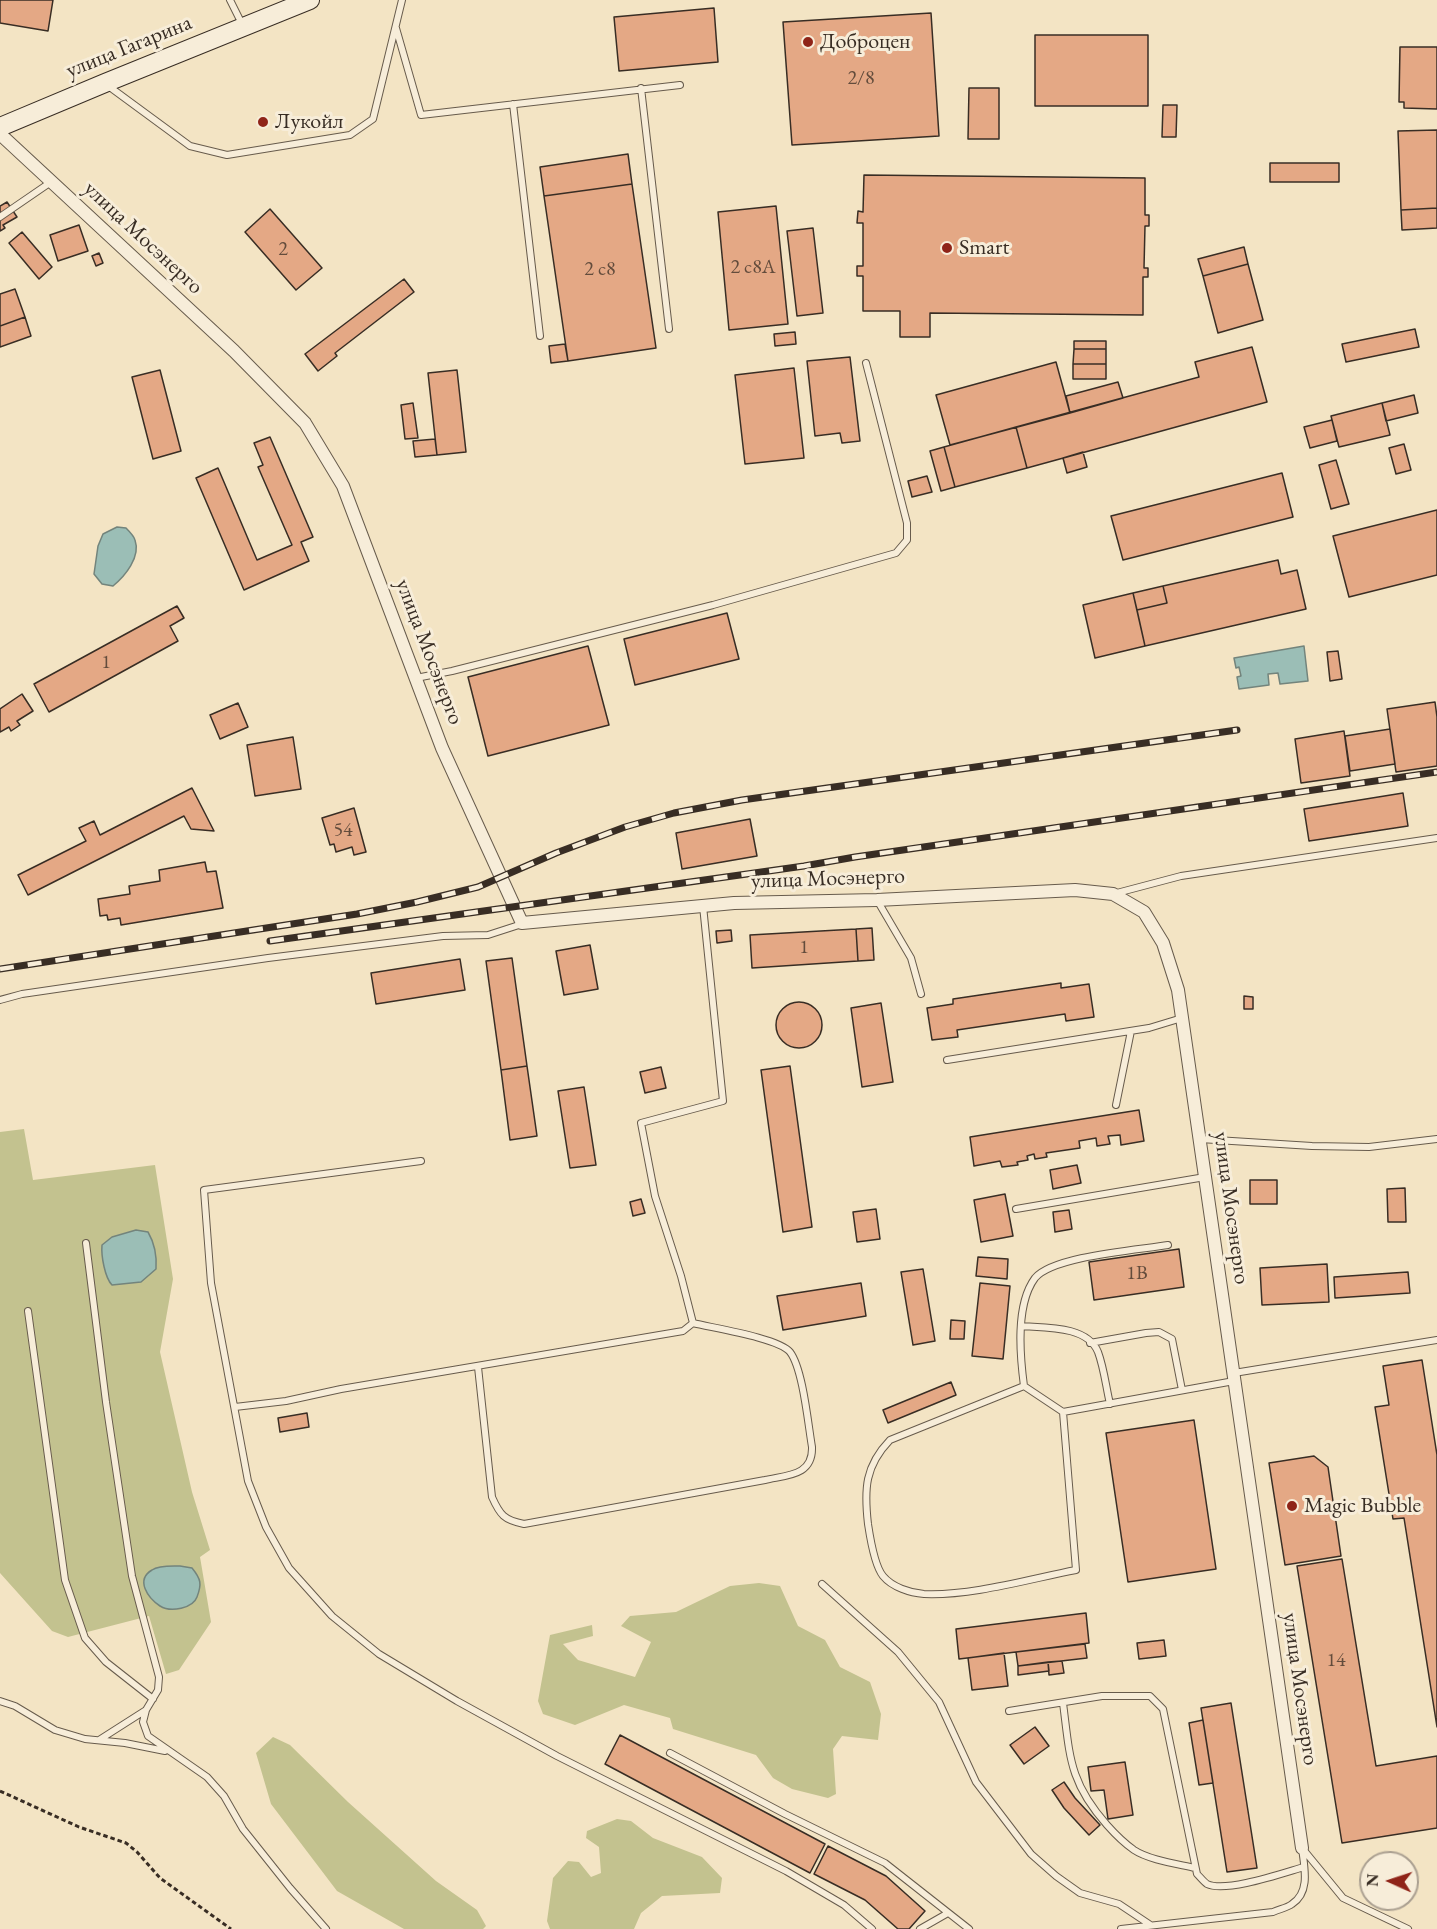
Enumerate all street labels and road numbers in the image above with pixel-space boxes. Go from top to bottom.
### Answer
street label: улица Гагарина [62,10,196,84]
street label: улица Мосэнерго [78,176,208,300]
street label: улица Мосэнерго [389,575,469,729]
street label: улица Мосэнерго [751,863,905,895]
street label: улица Мосэнерго [1207,1130,1255,1286]
street label: улица Мосэнерго [1276,1611,1324,1767]

